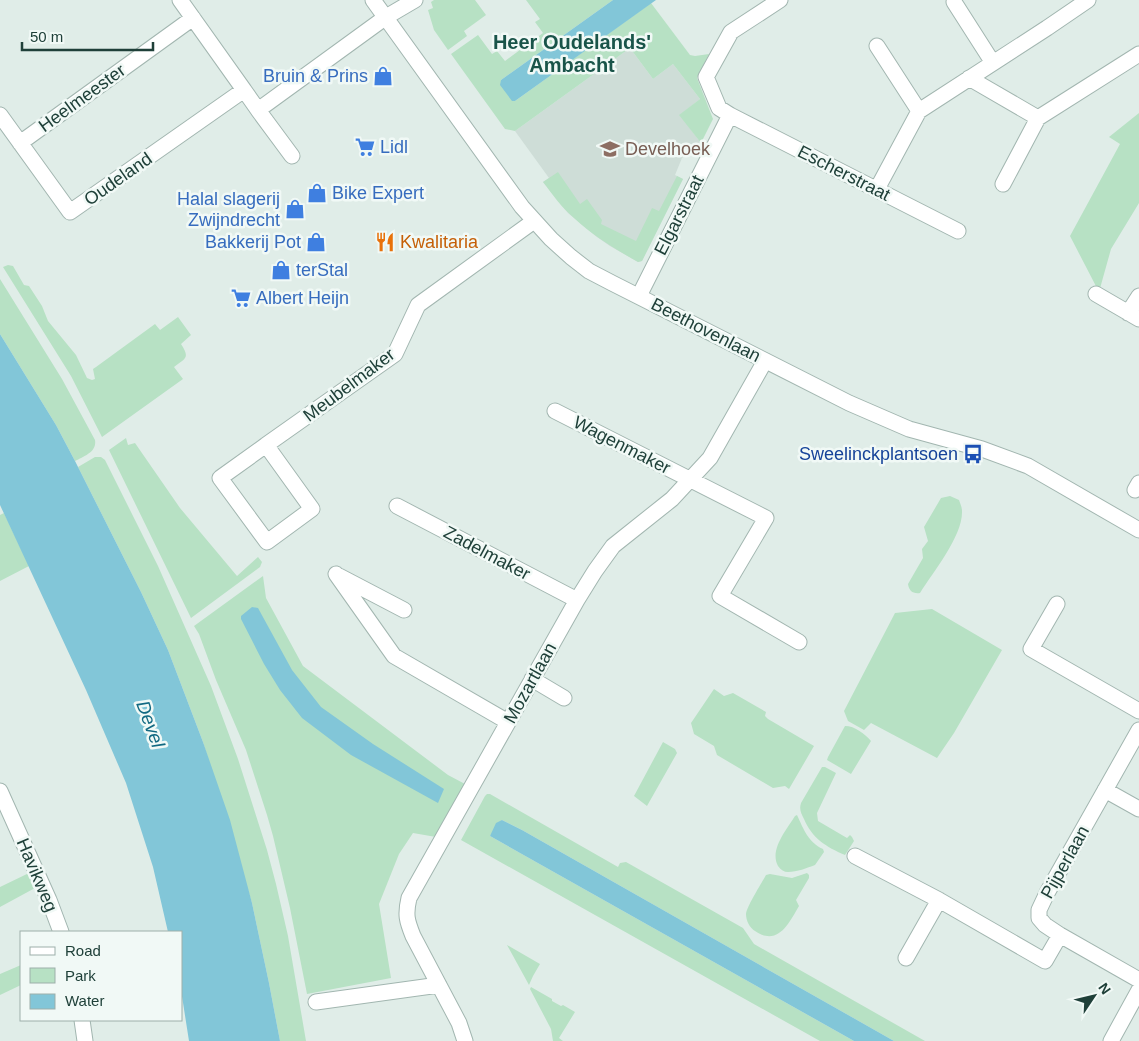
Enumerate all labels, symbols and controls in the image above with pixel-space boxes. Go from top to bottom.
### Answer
scale bar [22,20,154,52]
text: 50 m [30,28,63,45]
district label: Heer Oudelands' Ambacht [493,31,651,76]
street label: Heelmeester [35,60,129,136]
shop icon: Bruin & Prins [372,65,394,87]
place label: Bruin & Prins [263,66,368,86]
supermarket icon: Lidl [354,136,376,158]
place label: Lidl [380,137,408,157]
school or university icon: Develhoek [599,138,621,160]
place label: Develhoek [625,139,711,159]
street label: Escherstraat [794,141,894,205]
street label: Oudeland [80,148,156,210]
street label: Elgarstraat [650,172,708,258]
shop icon: Bike Expert [306,182,328,204]
place label: Bike Expert [332,183,424,203]
place label: Halal slagerij Zwijndrecht [177,189,280,230]
shop icon: Halal slagerij Zwijndrecht [284,198,306,220]
shop icon: Bakkerij Pot [305,231,327,253]
restaurant icon: Kwalitaria [374,231,396,253]
place label: Bakkerij Pot [205,232,301,252]
place label: Kwalitaria [400,232,479,252]
shop icon: terStal [270,259,292,281]
place label: terStal [296,260,348,280]
supermarket icon: Albert Heijn [230,287,252,309]
place label: Albert Heijn [256,288,349,308]
street label: Beethovenlaan [648,294,764,366]
street label: Meubelmaker [299,344,399,426]
street label: Wagenmaker [570,412,674,478]
bus stop icon: Sweelinckplantsoen [962,443,984,465]
place label: Sweelinckplantsoen [799,444,958,464]
street label: Zadelmaker [440,522,534,584]
street label: Mozartlaan [500,639,560,727]
water label: Devel [132,698,169,751]
street label: Pijperlaan [1037,822,1093,902]
street label: Havikweg [13,835,61,915]
legend [20,931,182,1021]
text: Road [65,942,101,959]
text: Park [65,967,96,984]
north arrow [1069,971,1119,1021]
text: N [1095,980,1114,997]
text: Water [65,992,104,1009]

